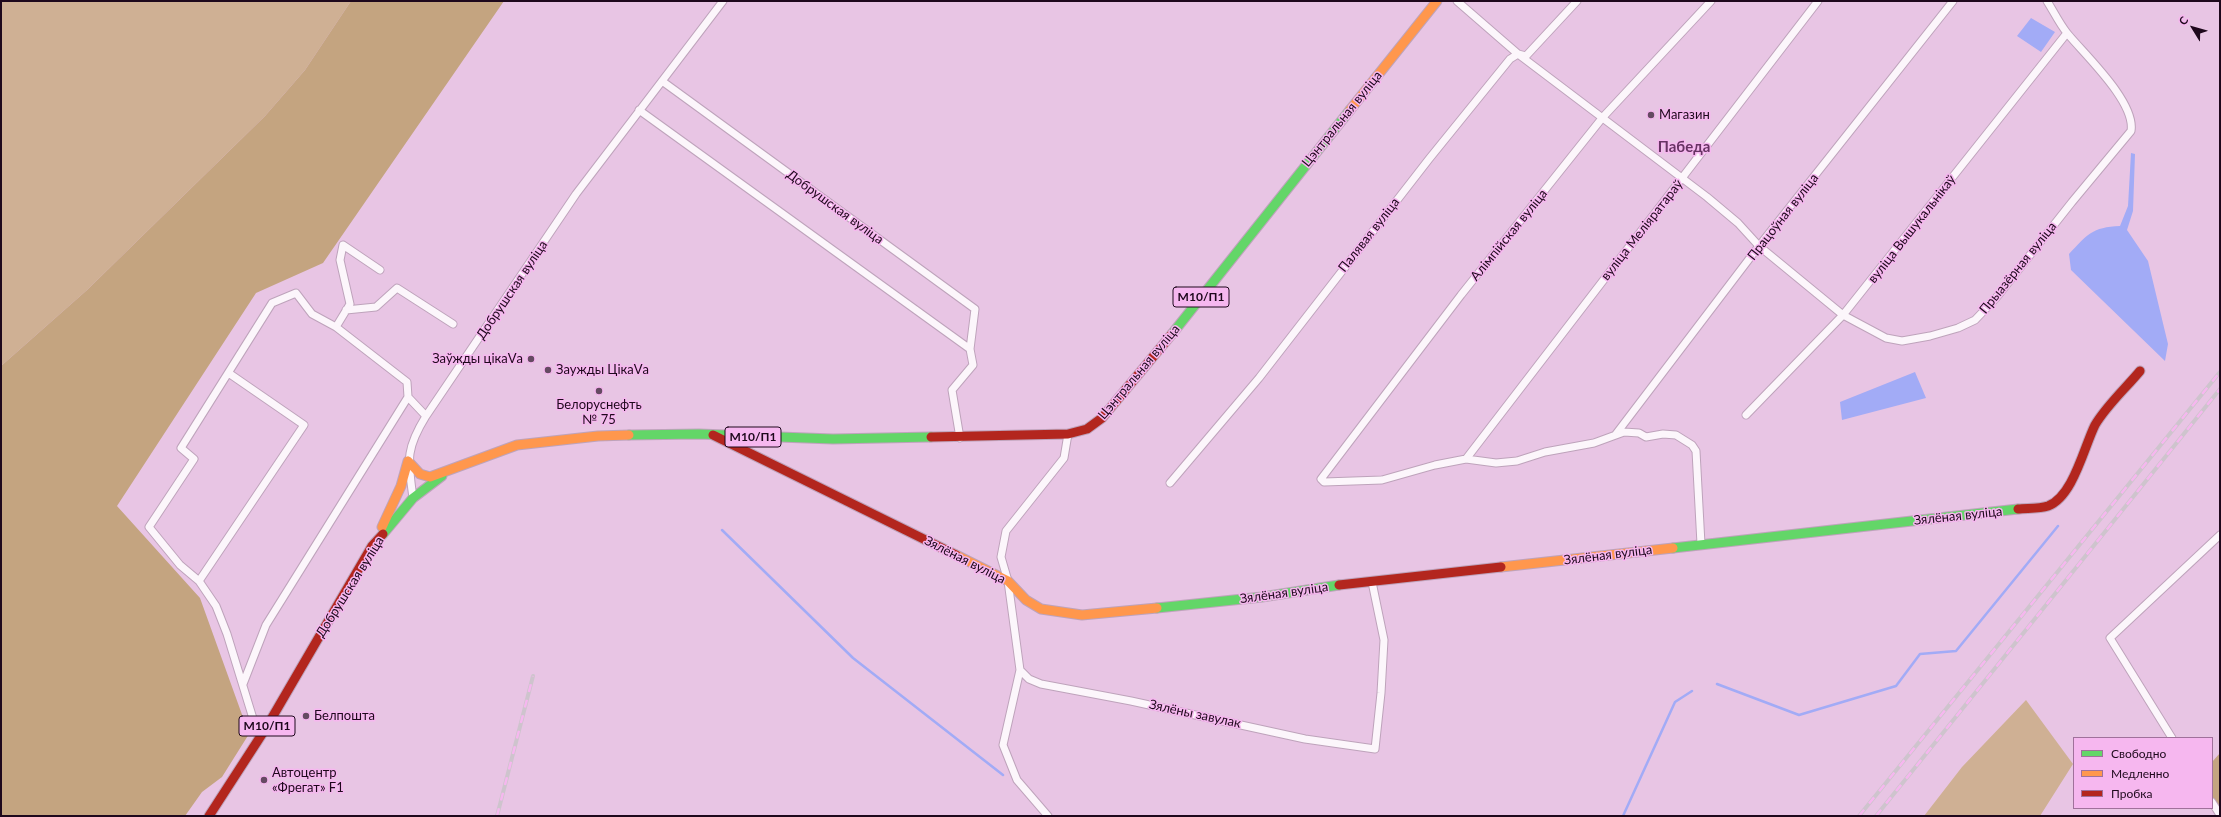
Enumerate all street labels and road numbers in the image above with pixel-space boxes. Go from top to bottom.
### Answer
street label: Цэнтральная вуліца [1299,68,1385,170]
street label: Добрушская вуліца [784,167,886,247]
street label: Працоўная вуліца [1744,171,1822,263]
street label: вуліца Вышукальнікаў [1865,172,1959,286]
street label: вуліца Меліяратараў [1598,177,1686,283]
street label: Алімпійская вуліца [1467,186,1551,284]
street label: Палявая вуліца [1335,195,1403,275]
street label: Прыазёрная вуліца [1976,219,2060,317]
street label: Добрушская вуліца [473,238,551,342]
road number: М10/П1 [1173,287,1229,307]
street label: Цэнтральная вуліца [1095,321,1183,423]
road number: М10/П1 [725,427,781,447]
street label: Зялёная вуліца [1913,504,2003,528]
street label: Зялёная вуліца [922,533,1008,587]
street label: Добрушская вуліца [313,534,387,640]
street label: Зялёная вуліца [1563,542,1653,568]
street label: Зялёная вуліца [1239,579,1329,607]
street label: Зялёны завулак [1148,697,1242,731]
road number: М10/П1 [239,716,295,736]

